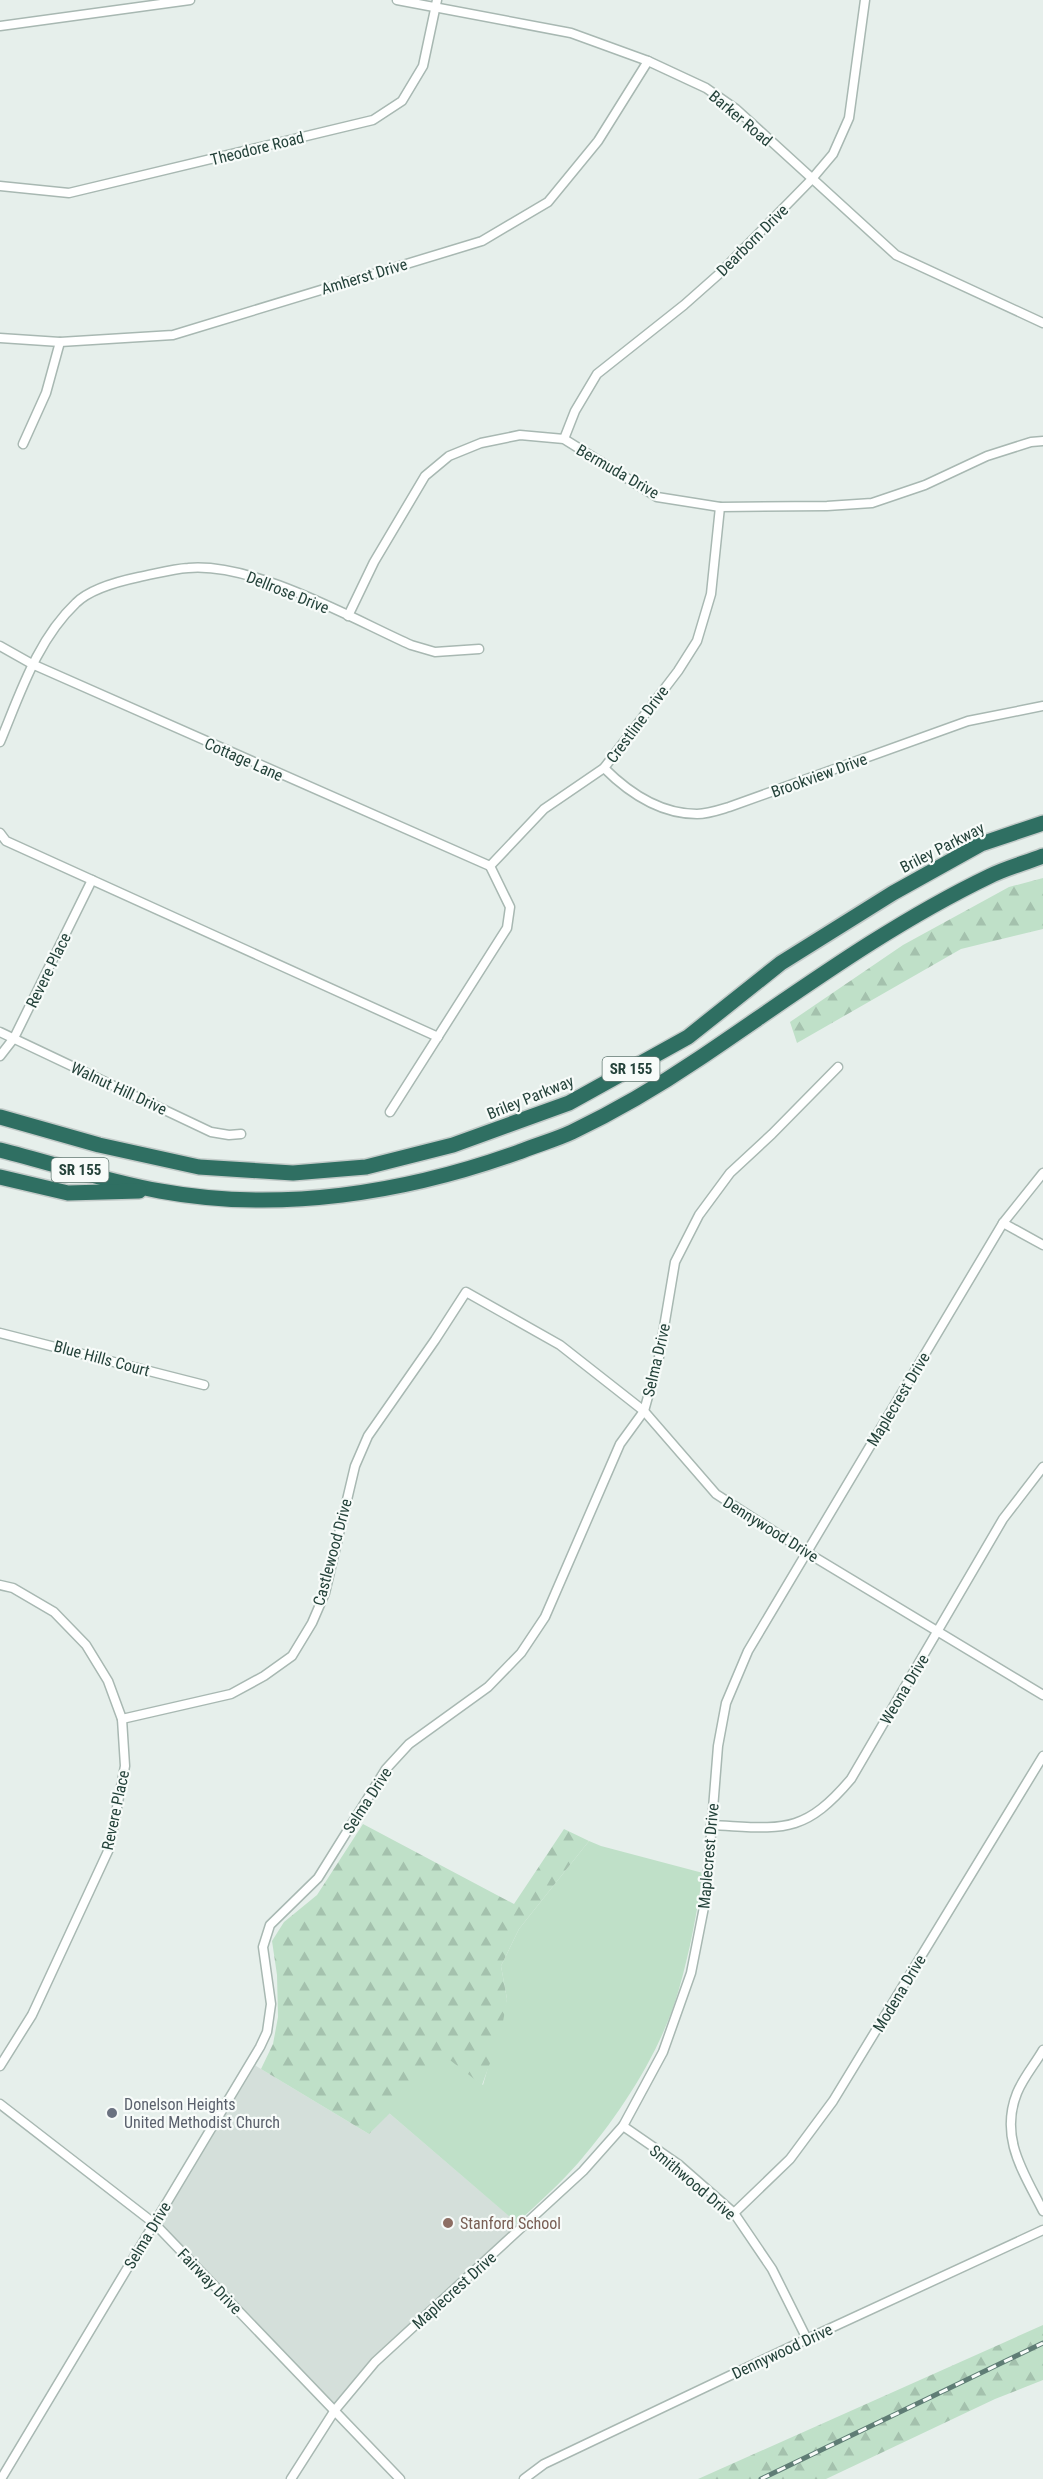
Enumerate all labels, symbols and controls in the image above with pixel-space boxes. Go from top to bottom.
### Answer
street label: Barker Road [705,87,776,150]
street label: Theodore Road [208,128,306,169]
street label: Dearborn Drive [713,201,792,280]
street label: Amherst Drive [319,254,409,299]
street label: Bermuda Drive [573,440,662,503]
street label: Dellrose Drive [244,567,332,618]
street label: Crestline Drive [602,682,673,767]
street label: Cottage Lane [202,734,286,785]
street label: Brookview Drive [769,749,870,802]
street label: Briley Parkway [897,818,988,877]
street label: Revere Place [22,930,75,1011]
road number: SR 155 [602,1057,660,1081]
street label: Walnut Hill Drive [68,1058,170,1119]
street label: Briley Parkway [484,1071,577,1123]
road number: SR 155 [52,1158,109,1182]
street label: Selma Drive [639,1322,674,1399]
street label: Blue Hills Court [52,1337,152,1380]
street label: Maplecrest Drive [863,1349,934,1450]
street label: Dennywood Drive [720,1493,822,1566]
street label: Castlewood Drive [309,1497,356,1608]
street label: Weona Drive [876,1651,933,1728]
street label: Selma Drive [339,1764,396,1837]
street label: Revere Place [98,1768,133,1852]
street label: Maplecrest Drive [694,1802,723,1910]
street label: Modena Drive [869,1951,930,2035]
place label: Donelson Heights United Methodist Church [124,2095,280,2132]
marker: Donelson Heights United Methodist Church [105,2106,119,2120]
street label: Smithwood Drive [646,2141,740,2224]
street label: Selma Drive [120,2198,175,2272]
place label: Stanford School [460,2214,561,2233]
marker: Stanford School [441,2216,455,2230]
street label: Fairway Drive [174,2245,246,2318]
street label: Maplecrest Drive [409,2248,500,2333]
street label: Dennywood Drive [729,2320,836,2383]

